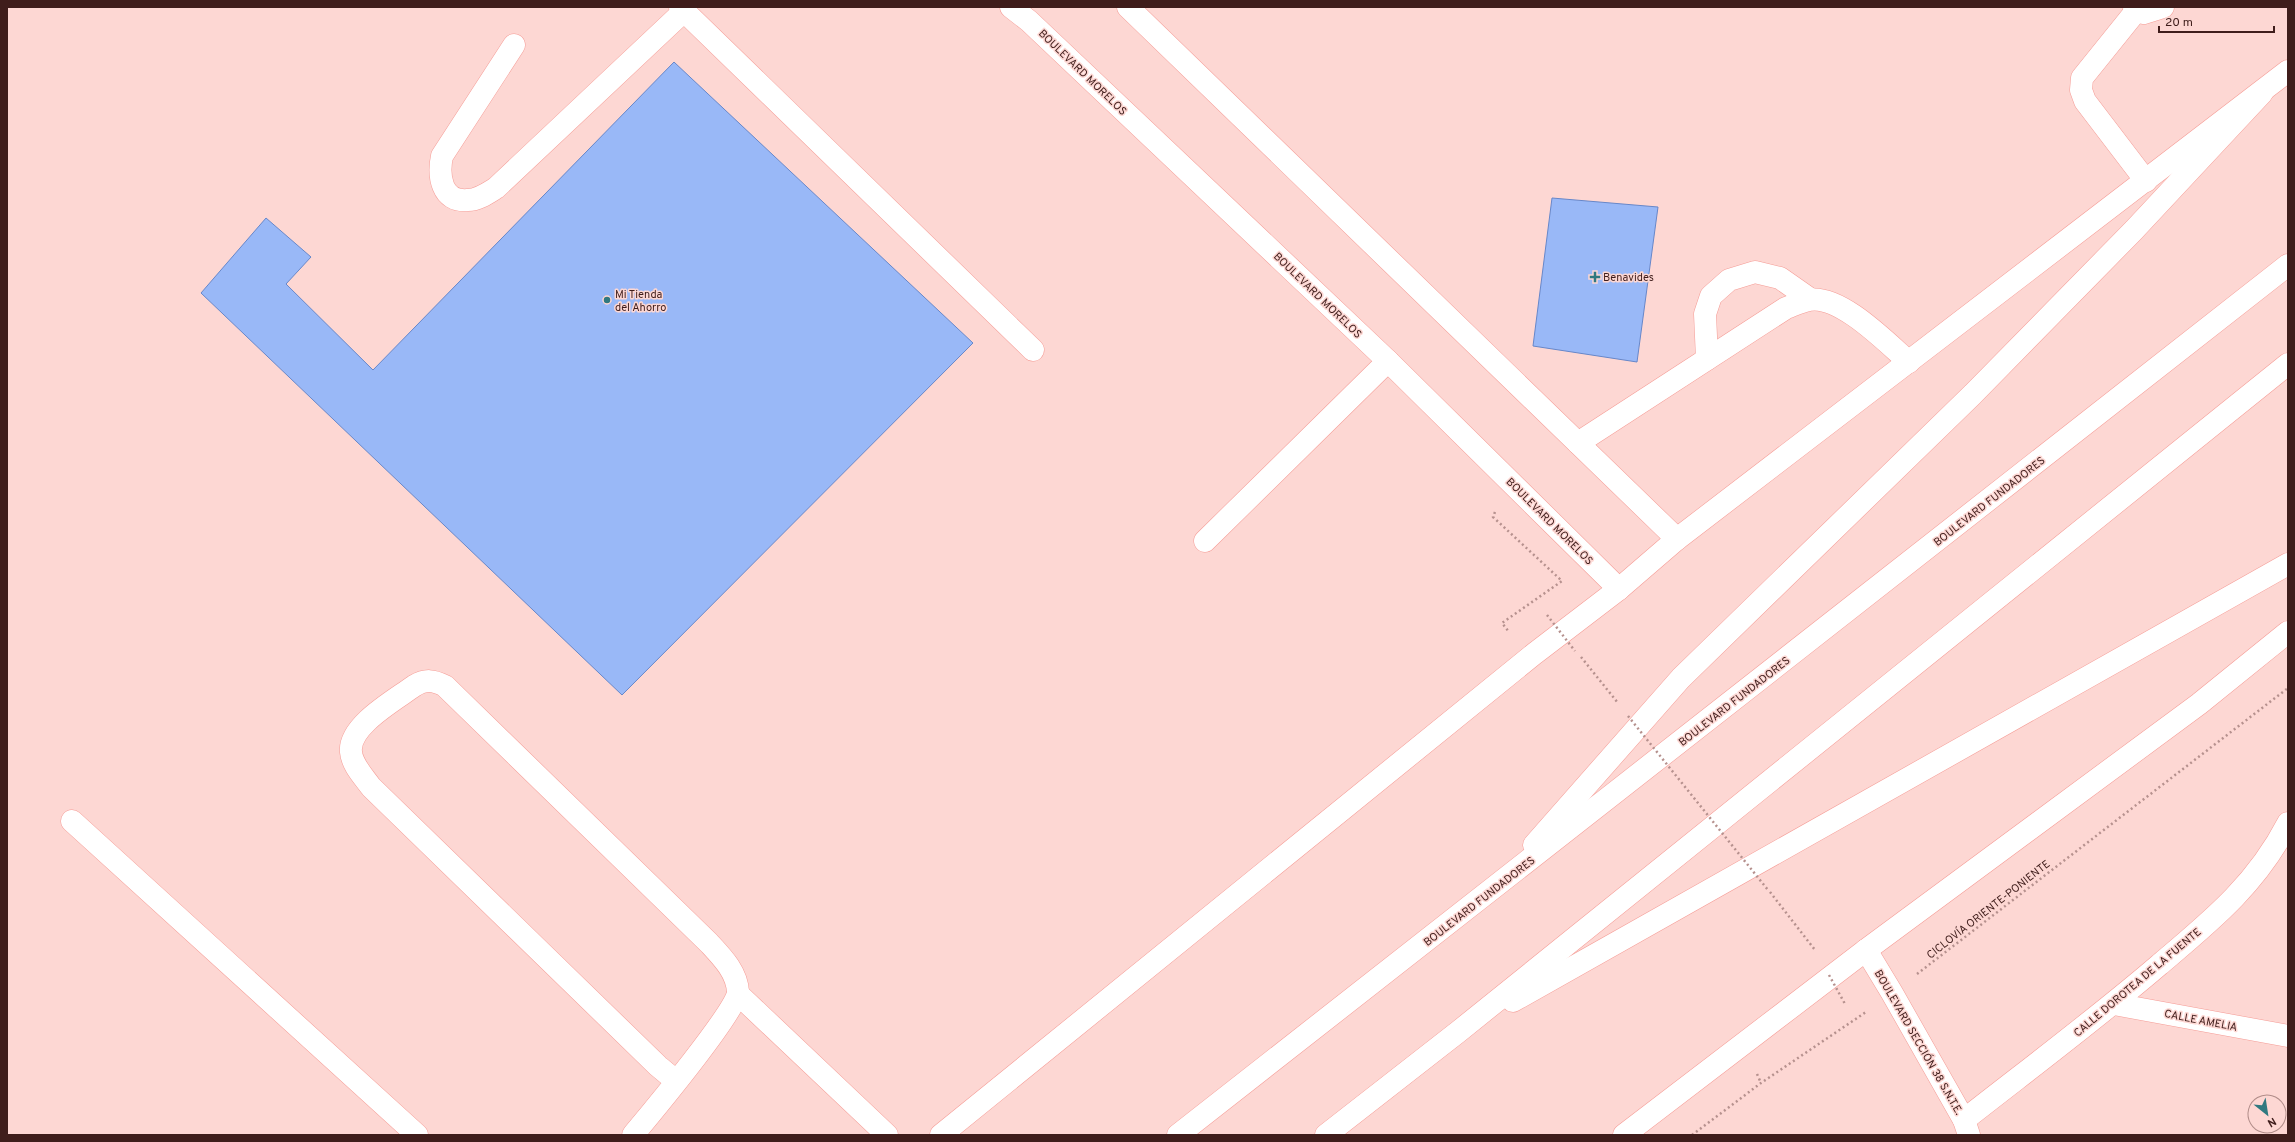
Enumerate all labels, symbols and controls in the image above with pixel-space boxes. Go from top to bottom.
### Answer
scale bar [2159,8,2274,34]
text: 20 m [2165,15,2193,31]
street label: BOULEVARD MORELOS [1035,27,1129,119]
street label: BOULEVARD MORELOS [1270,250,1364,342]
place label: Benavides [1603,271,1654,285]
marker: Benavides [1590,272,1600,282]
place label: Mi Tienda del Ahorro [615,288,666,315]
marker: Mi Tienda del Ahorro [602,295,612,305]
street label: BOULEVARD FUNDADORES [1931,454,2048,550]
street label: BOULEVARD MORELOS [1503,475,1596,568]
street label: BOULEVARD FUNDADORES [1676,654,1793,750]
street label: BOULEVARD FUNDADORES [1421,854,1538,950]
street label: CICLOVÍA ORIENTE-PONIENTE [1923,856,2053,962]
street label: CALLE DOROTEA DE LA FUENTE [2071,925,2204,1040]
street label: BOULEVARD SECCIÓN 38 S.N.T.E. [1871,967,1966,1118]
street label: CALLE AMELIA [2163,1007,2239,1035]
north arrow [2247,1094,2287,1134]
text: N [2265,1114,2278,1130]

